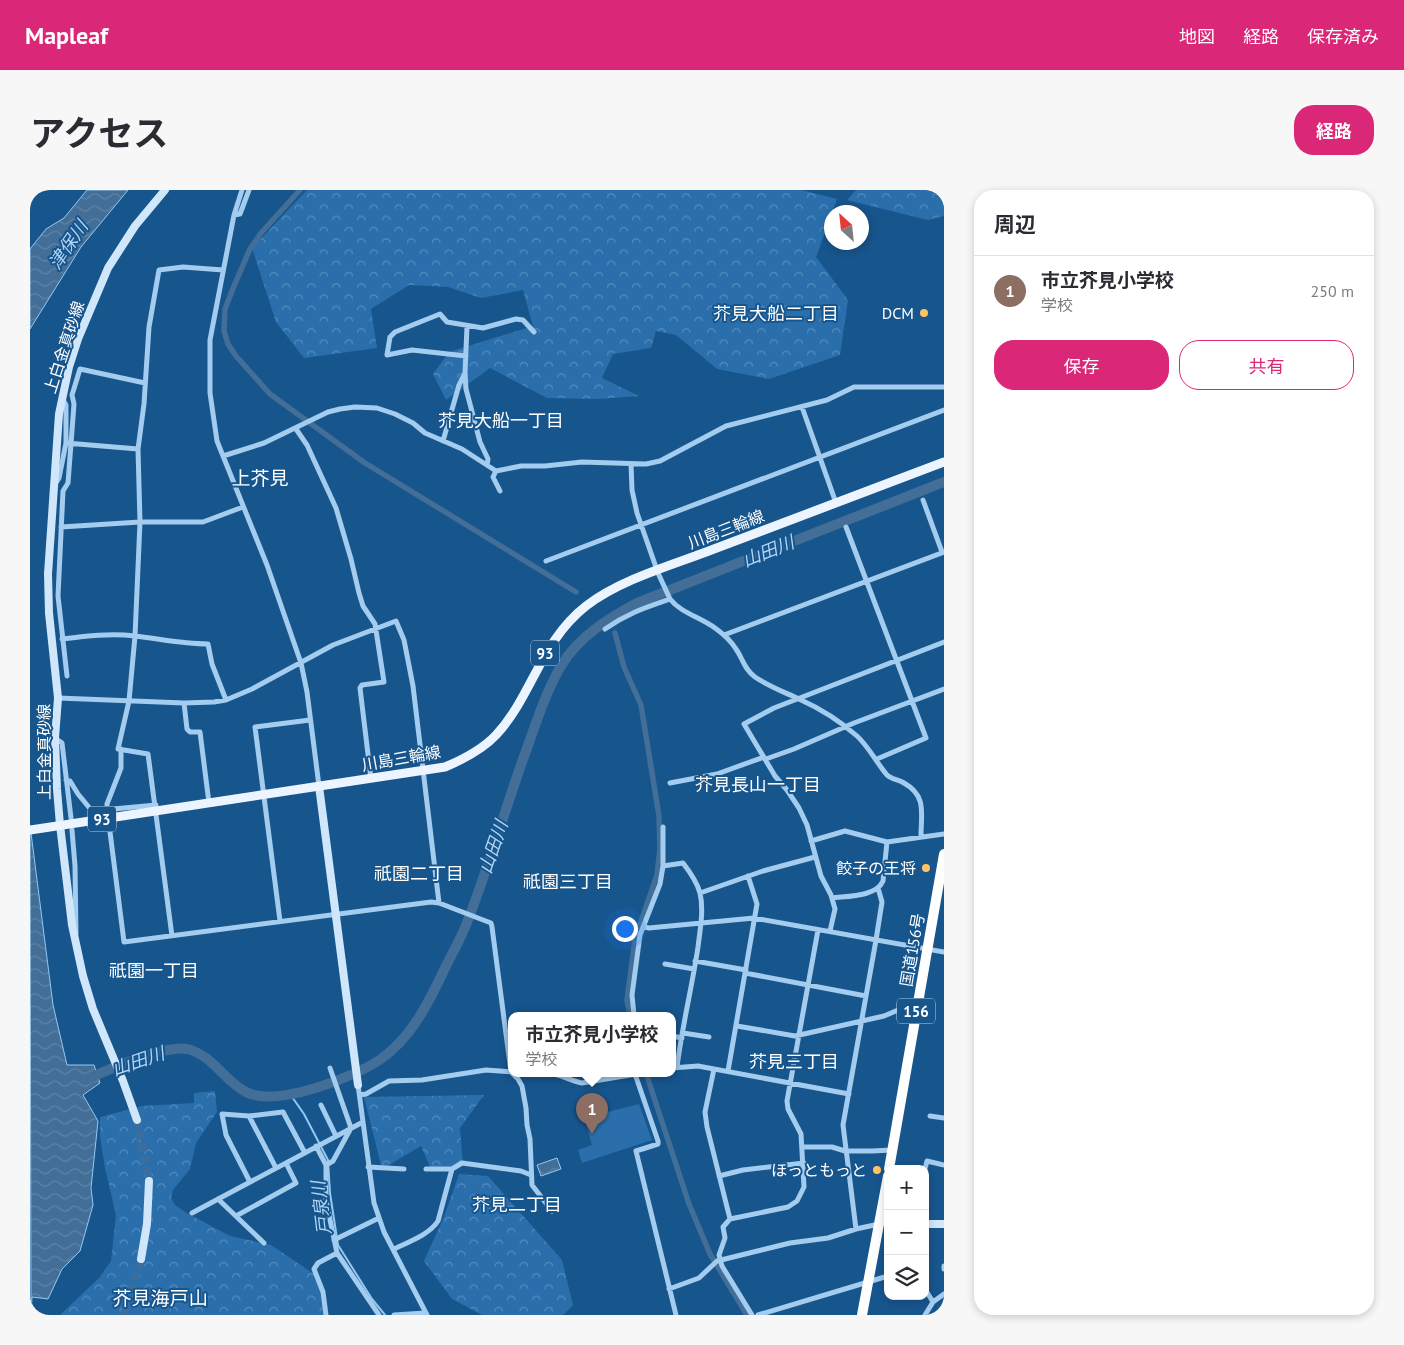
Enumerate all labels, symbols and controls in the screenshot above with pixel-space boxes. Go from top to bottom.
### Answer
text: Mapleaf [25,20,108,51]
text: 地図 [1179,25,1215,48]
text: 経路 [1243,25,1279,48]
text: 保存済み [1307,25,1379,48]
button: 経路 [1294,105,1374,155]
text: アクセス [30,110,168,156]
north arrow [824,205,869,250]
text: 周辺 [994,211,1036,238]
water label: 津保川 [43,215,94,274]
text: 市立芥見小学校 [1041,268,1174,292]
text: 1 [1005,281,1015,301]
text: 250 m [1311,281,1354,301]
text: 学校 [1041,295,1073,315]
street label: 上白金真砂線 [40,298,88,396]
district label: 芥見大船二丁目 [713,302,839,325]
place label: DCM [882,303,914,323]
marker: DCM [918,307,930,319]
button: 保存 [994,340,1169,390]
button: 共有 [1179,340,1354,390]
district label: 芥見大船一丁目 [438,409,564,432]
district label: 上芥見 [231,466,289,490]
street label: 川島三輪線 [685,505,767,553]
water label: 山田川 [739,529,799,572]
road number: 93 [531,640,559,666]
street label: 上白金真砂線 [34,704,54,800]
street label: 川島三輪線 [360,741,442,775]
district label: 芥見長山一丁目 [695,773,821,796]
road number: 93 [88,806,116,832]
water label: 山田川 [473,816,513,876]
place label: 餃子の王将 [836,858,916,878]
district label: 祇園二丁目 [374,862,464,885]
marker: 餃子の王将 [920,862,932,874]
district label: 祇園三丁目 [523,870,613,893]
street label: 国道156号 [896,912,928,988]
your location [612,916,638,942]
district label: 祇園一丁目 [109,959,199,982]
road number: 156 [897,998,935,1024]
popup [508,1012,676,1077]
text: 市立芥見小学校 [525,1022,659,1046]
water label: 山田川 [109,1041,169,1081]
text: 学校 [525,1049,558,1069]
district label: 芥見三丁目 [749,1050,839,1073]
pin: 1 [576,1093,608,1134]
place label: ほっともっと [771,1160,867,1180]
marker: ほっともっと [871,1164,883,1176]
map controls [884,1165,929,1300]
button: + [884,1165,929,1210]
water label: 戸泉川 [306,1178,336,1236]
district label: 芥見二丁目 [472,1193,562,1216]
button: − [884,1210,929,1255]
button: layers [884,1255,929,1300]
district label: 芥見海戸山 [112,1286,208,1310]

